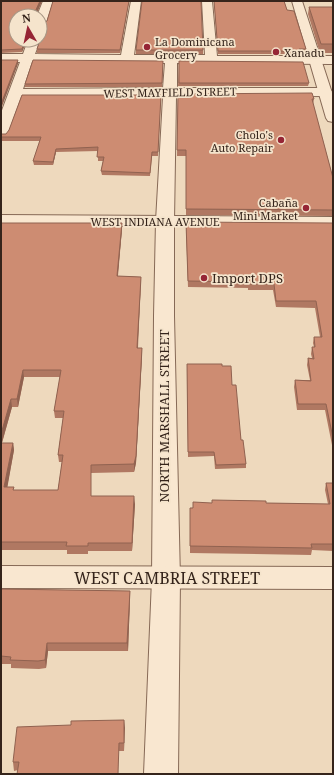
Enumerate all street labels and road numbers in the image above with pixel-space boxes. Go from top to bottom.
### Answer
street label: WEST MAYFIELD STREET [103,83,237,101]
street label: WEST INDIANA AVENUE [90,214,220,229]
street label: NORTH MARSHALL STREET [155,329,173,502]
street label: WEST CAMBRIA STREET [74,567,260,589]

